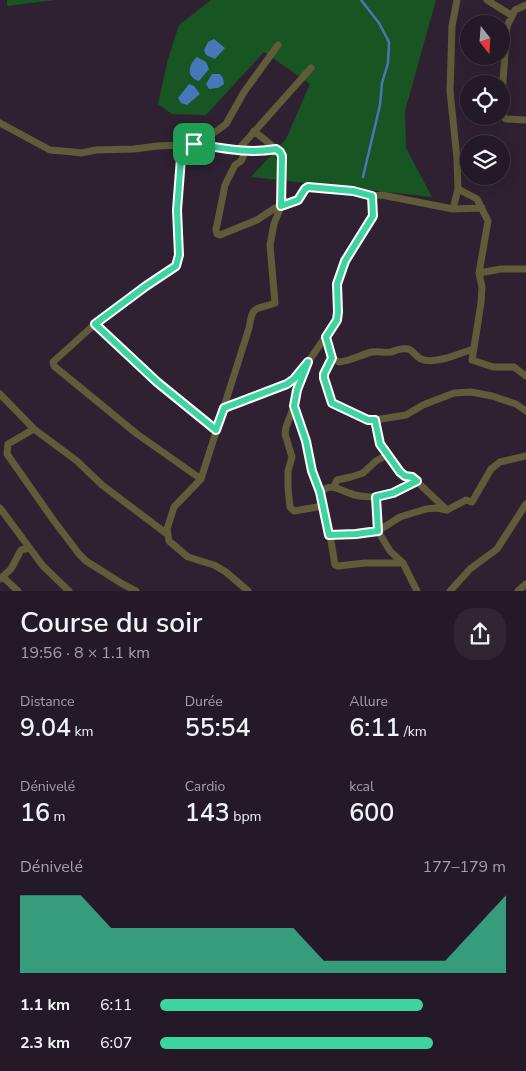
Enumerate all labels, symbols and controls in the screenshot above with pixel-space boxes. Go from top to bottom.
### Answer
north arrow [460,15,510,65]
map controls [460,15,510,185]
button: locate [460,75,510,125]
pin [173,123,215,165]
icon: arrive [180,130,208,158]
button: layers [460,135,510,185]
text: Course du soir [20,604,202,642]
button: share [454,608,506,660]
text: 19:56 · 8 × 1.1 km [20,642,150,664]
text: Distance [20,692,74,711]
text: Durée [185,692,223,711]
text: Allure [349,692,388,711]
text: 9.04 [20,711,71,745]
text: 55:54 [185,711,251,745]
text: 6:11 [349,711,400,745]
text: km [71,722,94,741]
text: /km [400,722,427,741]
text: Dénivelé [20,777,75,796]
text: Cardio [185,777,225,796]
text: kcal [349,777,374,796]
text: 16 [20,796,50,830]
text: 143 [185,796,230,830]
text: 600 [349,796,394,830]
text: m [50,807,66,826]
text: bpm [230,807,262,826]
text: Dénivelé [20,856,83,878]
text: 177–179 m [423,856,506,878]
text: 1.1 km [20,994,70,1016]
text: 6:11 [100,994,132,1016]
text: 2.3 km [20,1032,70,1054]
text: 6:07 [100,1032,132,1054]

